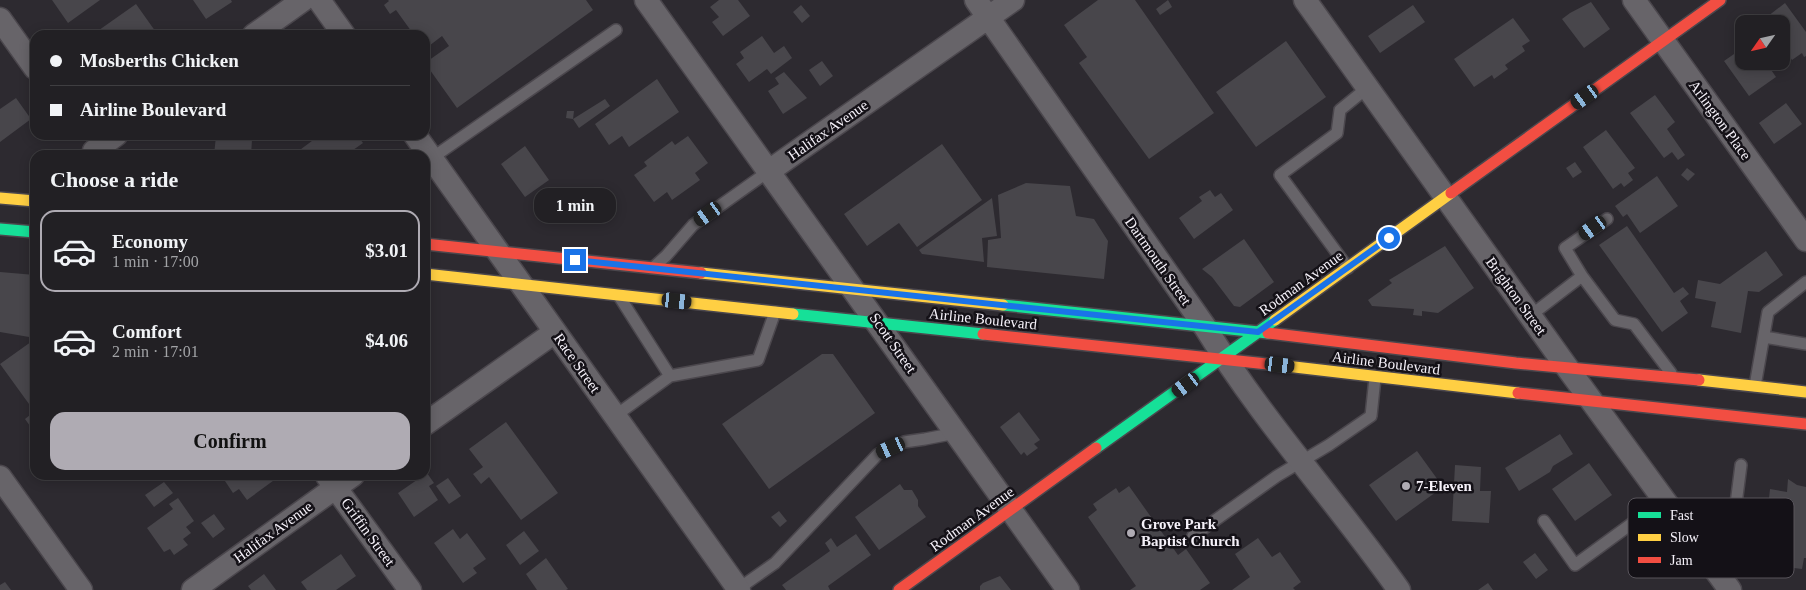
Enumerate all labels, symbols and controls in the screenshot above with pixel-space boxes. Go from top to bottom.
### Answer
north arrow [1735,15,1790,70]
map controls [1735,15,1790,70]
text: Mosberths Chicken [80,50,239,71]
street label: Arlington Place [1686,77,1754,163]
car [1568,82,1601,112]
street label: Halifax Avenue [785,96,871,163]
text: Airline Boulevard [80,99,226,120]
text: Choose a ride [50,167,178,192]
callout: 1 min [534,188,616,222]
text: 1 min [556,197,594,214]
car [691,199,724,229]
car [1576,213,1609,243]
street label: Dartmouth Street [1122,214,1195,309]
route start [1378,227,1400,249]
icon: car [52,229,97,274]
text: Economy [112,231,188,252]
text: $3.01 [365,240,408,261]
street label: Rodman Avenue [1256,247,1346,319]
route end [564,249,586,271]
text: 1 min · 17:00 [112,253,199,270]
street label: Brighton Street [1482,254,1550,339]
car [661,292,692,310]
street label: Airline Boulevard [928,305,1038,333]
street label: Scott Street [866,310,920,377]
icon: car [52,319,97,364]
text: Comfort [112,321,182,342]
text: $4.06 [365,330,408,351]
street label: Race Street [551,330,604,396]
text: 2 min · 17:01 [112,343,199,360]
street label: Airline Boulevard [1331,348,1441,378]
car [1264,356,1295,374]
car [1169,370,1202,400]
button: Confirm [50,412,410,470]
car [874,435,907,461]
place label: 7-Eleven [1416,478,1472,494]
marker: 7-Eleven [1400,480,1412,492]
street label: Rodman Avenue [927,483,1017,555]
street label: Griffin Street [338,495,399,570]
street label: Halifax Avenue [231,498,316,566]
legend [1628,498,1794,578]
text: Fast [1670,508,1693,523]
place label: Grove Park Baptist Church [1141,516,1240,549]
marker: Grove Park Baptist Church [1125,527,1137,539]
text: Slow [1670,530,1700,545]
text: Jam [1670,553,1693,568]

